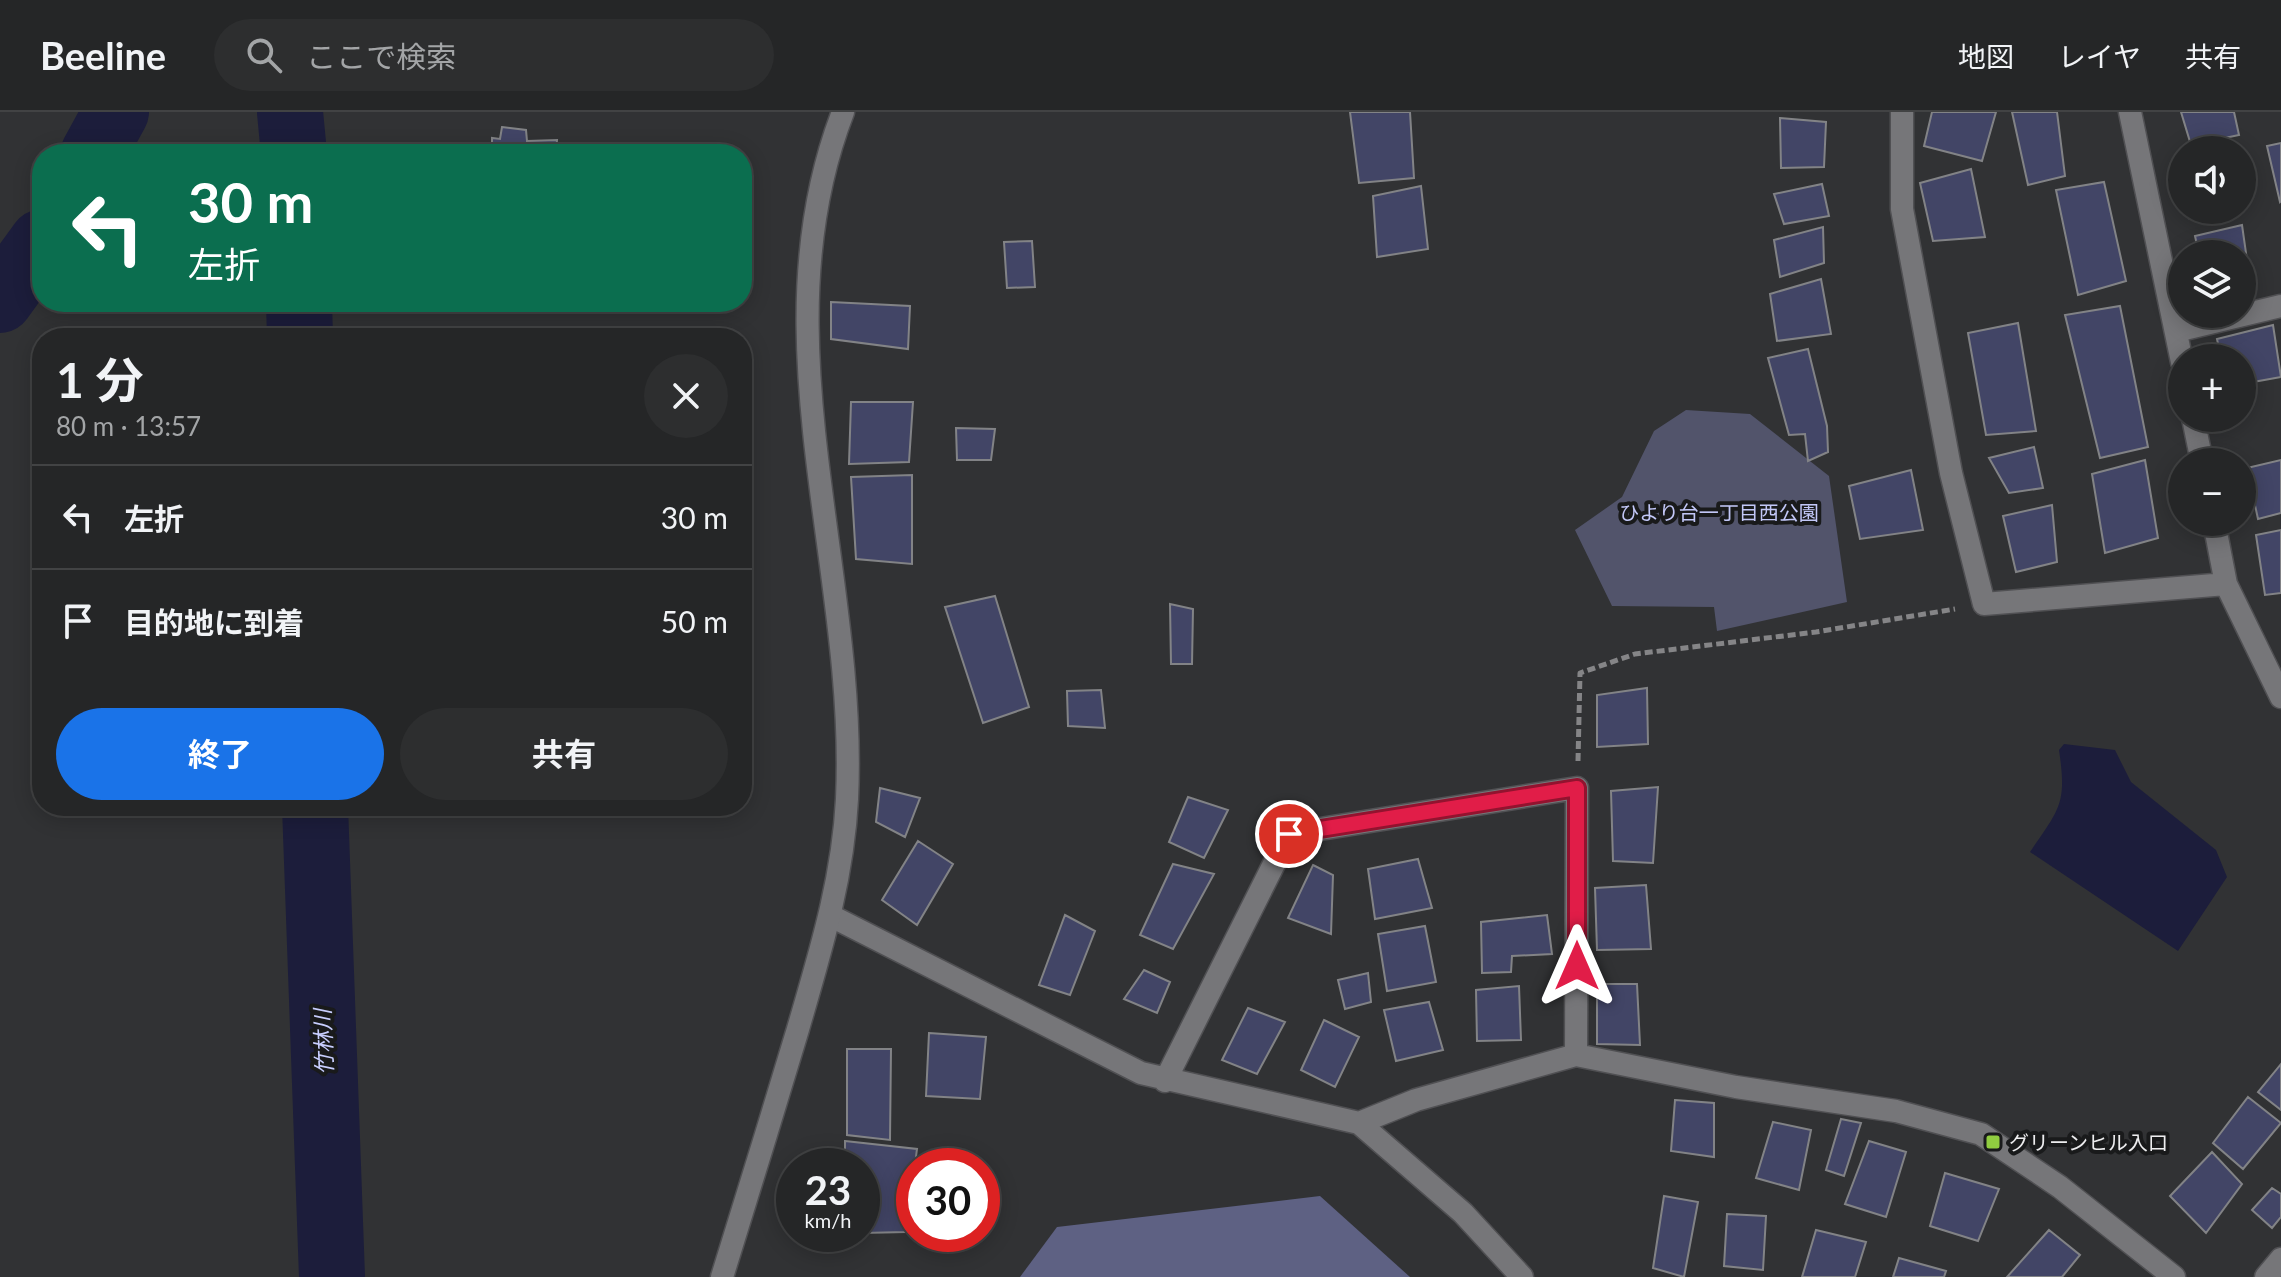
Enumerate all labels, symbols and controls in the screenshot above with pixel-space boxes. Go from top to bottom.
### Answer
search box [214,19,774,91]
text: Beeline [40,32,166,78]
icon: search [242,33,286,77]
text: ここで検索 [306,38,456,74]
text: 地図 [1958,39,2014,73]
text: レイヤ [2058,39,2141,73]
text: 共有 [2185,39,2241,73]
map controls [2168,136,2256,536]
button: sound [2168,136,2256,224]
text: 30 m [188,168,313,235]
icon: left [56,176,160,280]
button: layers [2168,240,2256,328]
text: 左折 [188,242,260,286]
button: + [2168,344,2256,432]
text: 1 分 [56,351,144,408]
button: close [644,354,728,438]
text: 80 m · 13:57 [56,410,201,442]
button: − [2168,448,2256,536]
icon: left [56,495,100,539]
text: 30 m [661,499,728,535]
text: 左折 [124,500,184,536]
park label: ひより台一丁目西公園 [1619,500,1819,524]
icon: arrive [56,599,100,643]
text: 50 m [661,603,728,639]
text: 目的地に到着 [124,604,304,640]
button: 終了 [56,708,384,800]
button: 共有 [400,708,728,800]
pin [1255,800,1323,868]
icon: arrive [1267,812,1311,856]
position arrow [1535,924,1619,1008]
water label: 竹林川 [308,1007,338,1075]
place label: グリーンヒル入口 [2009,1130,2168,1154]
marker: グリーンヒル入口 [1984,1133,2002,1151]
speed limit sign: 30 [896,1148,1000,1252]
text: 23 [805,1166,851,1214]
text: km/h [805,1208,851,1232]

